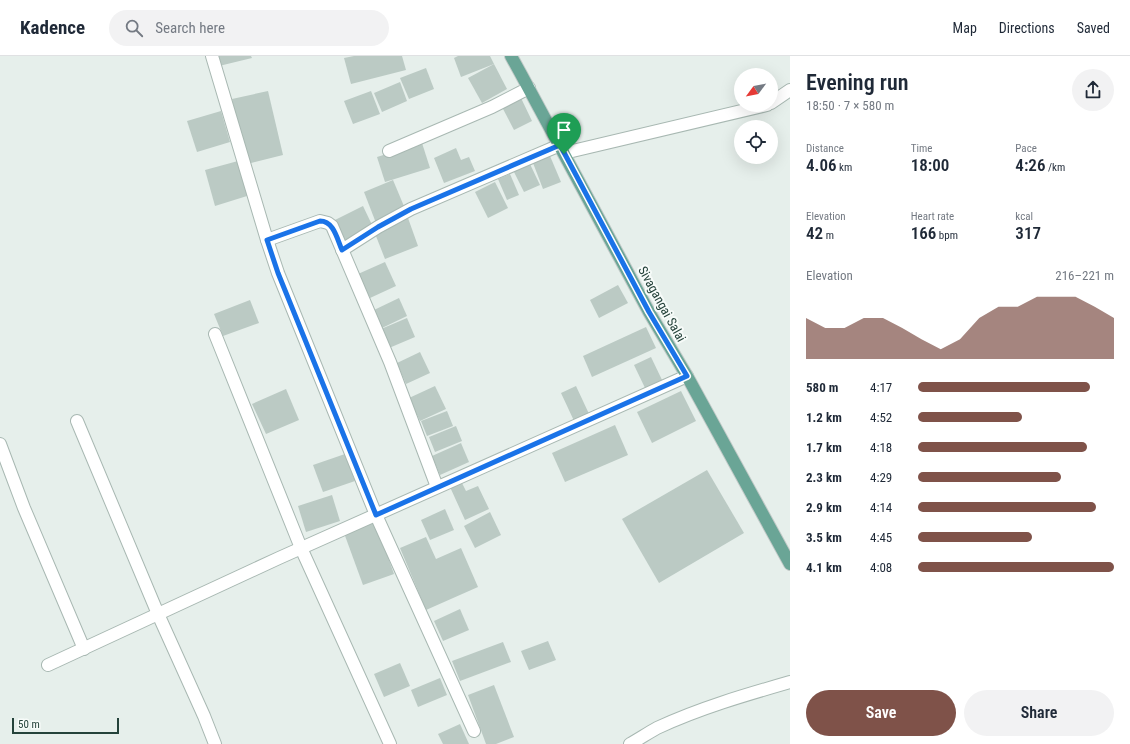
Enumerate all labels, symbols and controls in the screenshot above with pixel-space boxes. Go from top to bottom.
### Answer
search box [109,10,389,46]
text: Kadence [20,16,85,39]
icon: search [123,17,145,39]
text: Search here [155,19,225,37]
text: Map [953,20,977,36]
text: Directions [999,20,1055,36]
text: Saved [1077,20,1110,36]
north arrow [734,68,778,112]
map controls [734,68,778,164]
button: share [1072,69,1114,111]
text: Evening run [806,70,908,95]
text: 18:50 · 7 × 580 m [806,98,894,113]
pin [547,113,581,154]
icon: arrive [553,119,575,141]
button: locate [734,120,778,164]
text: Distance [806,142,844,155]
text: Time [911,142,932,155]
text: Pace [1015,142,1037,155]
text: 4.06 [806,155,837,175]
text: 18:00 [911,155,949,175]
text: 4:26 [1015,155,1045,175]
text: km [837,161,852,174]
text: /km [1045,161,1065,174]
text: Elevation [806,210,846,223]
text: Heart rate [911,210,954,223]
text: kcal [1015,210,1033,223]
text: 42 [806,223,823,243]
text: 166 [911,223,936,243]
text: 317 [1015,223,1041,243]
text: m [823,229,834,242]
text: bpm [936,229,958,242]
street label: Sivagangai Salai [635,264,689,344]
text: Elevation [806,268,853,283]
text: 216–221 m [1055,268,1114,283]
text: 580 m [806,380,838,395]
text: 4:17 [870,380,892,395]
text: 1.2 km [806,410,842,425]
text: 4:52 [870,410,892,425]
text: 1.7 km [806,440,842,455]
text: 4:18 [870,440,892,455]
text: 2.3 km [806,470,842,485]
text: 4:29 [870,470,892,485]
text: 2.9 km [806,500,842,515]
text: 4:14 [870,500,892,515]
text: 3.5 km [806,530,842,545]
text: 4:45 [870,530,892,545]
text: 4.1 km [806,560,842,575]
text: 4:08 [870,560,892,575]
button: Save [806,690,956,736]
button: Share [964,690,1114,736]
scale bar [12,716,119,735]
text: 50 m [18,718,40,731]

